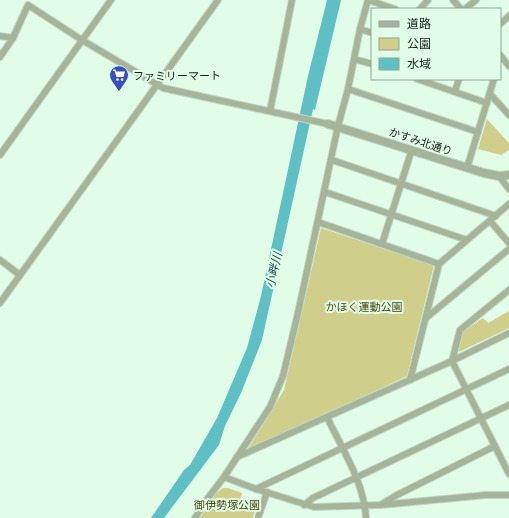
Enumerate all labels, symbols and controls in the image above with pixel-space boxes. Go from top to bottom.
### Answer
legend [371,8,501,80]
text: 道路 [407,16,431,30]
text: 公園 [407,36,431,50]
text: 水域 [407,56,431,70]
supermarket icon: ファミリーマート [108,64,130,92]
place label: ファミリーマート [133,69,221,82]
street label: かすみ北通り [388,125,454,157]
water label: 小畔川 [262,249,284,289]
park label: かほく運動公園 [326,300,403,313]
park label: 御伊勢塚公園 [193,498,260,511]

